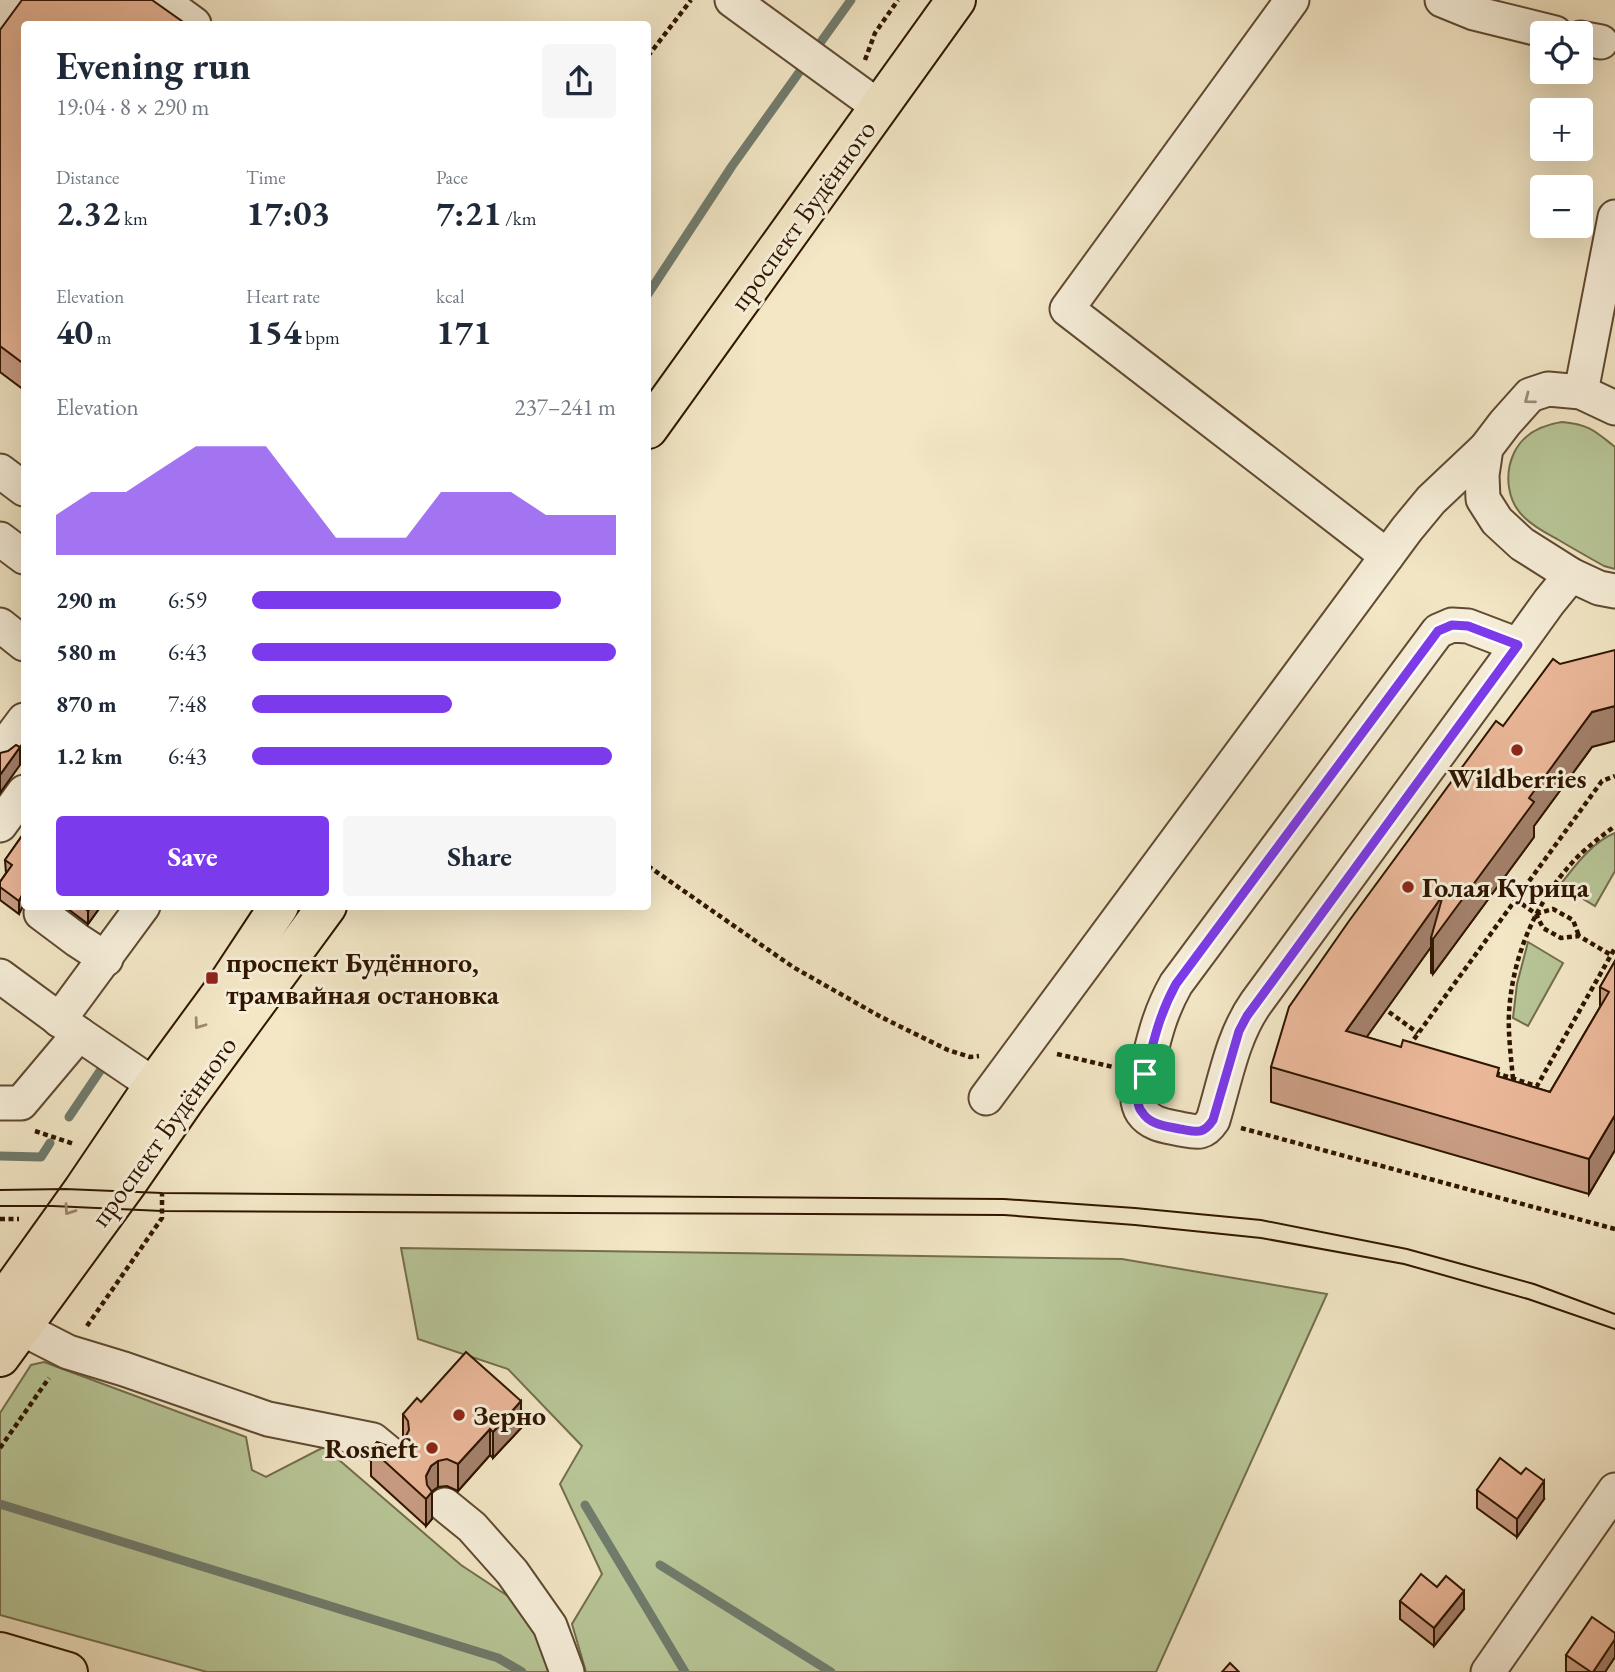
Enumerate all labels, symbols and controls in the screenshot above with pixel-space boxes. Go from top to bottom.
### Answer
map controls [1530,21,1593,238]
button: locate [1530,21,1593,84]
text: Evening run [56,41,251,90]
button: share [542,44,616,118]
text: 19:04 · 8 × 290 m [56,92,209,122]
button: + [1530,98,1593,161]
street label: проспект Будённого [721,112,883,318]
text: Distance [56,165,119,190]
text: Time [246,165,286,190]
text: Pace [436,165,468,190]
button: − [1530,175,1593,238]
text: 2.32 [56,190,120,235]
text: 17:03 [246,190,330,235]
text: 7:21 [436,190,501,235]
text: km [120,206,148,231]
text: /km [501,206,537,231]
text: Elevation [56,284,124,309]
text: Heart rate [246,284,320,309]
text: kcal [436,284,465,309]
text: 40 [56,309,93,354]
text: 154 [246,309,302,354]
text: 171 [436,309,492,354]
text: m [93,325,112,350]
text: bpm [302,325,340,350]
one-way arrow [1525,391,1537,403]
text: Elevation [56,392,139,422]
text: 237–241 m [515,392,616,422]
text: 290 m [56,585,117,615]
text: 6:59 [168,585,207,615]
text: 580 m [56,637,117,667]
text: 6:43 [168,637,207,667]
text: 870 m [56,689,117,719]
text: 7:48 [168,689,207,719]
text: 1.2 km [56,741,123,771]
text: 6:43 [168,741,207,771]
marker: Wildberries [1509,742,1525,758]
place label: Wildberries [1447,760,1587,796]
button: Save [56,816,329,896]
button: Share [343,816,616,896]
place label: Голая Курица [1422,869,1590,905]
marker: Голая Курица [1400,879,1416,895]
place label: проспект Будённого, трамвайная остановка [226,944,500,1012]
marker: проспект Будённого, трамвайная остановка [204,970,220,986]
one-way arrow [194,1016,207,1028]
street label: проспект Будённого [82,1028,244,1234]
pin [1115,1044,1175,1104]
icon: arrive [1126,1055,1164,1093]
one-way arrow [65,1202,77,1215]
place label: Зерно [473,1397,546,1433]
marker: Зерно [451,1407,467,1423]
place label: Rosneft [324,1430,418,1466]
marker: Rosneft [424,1440,440,1456]

